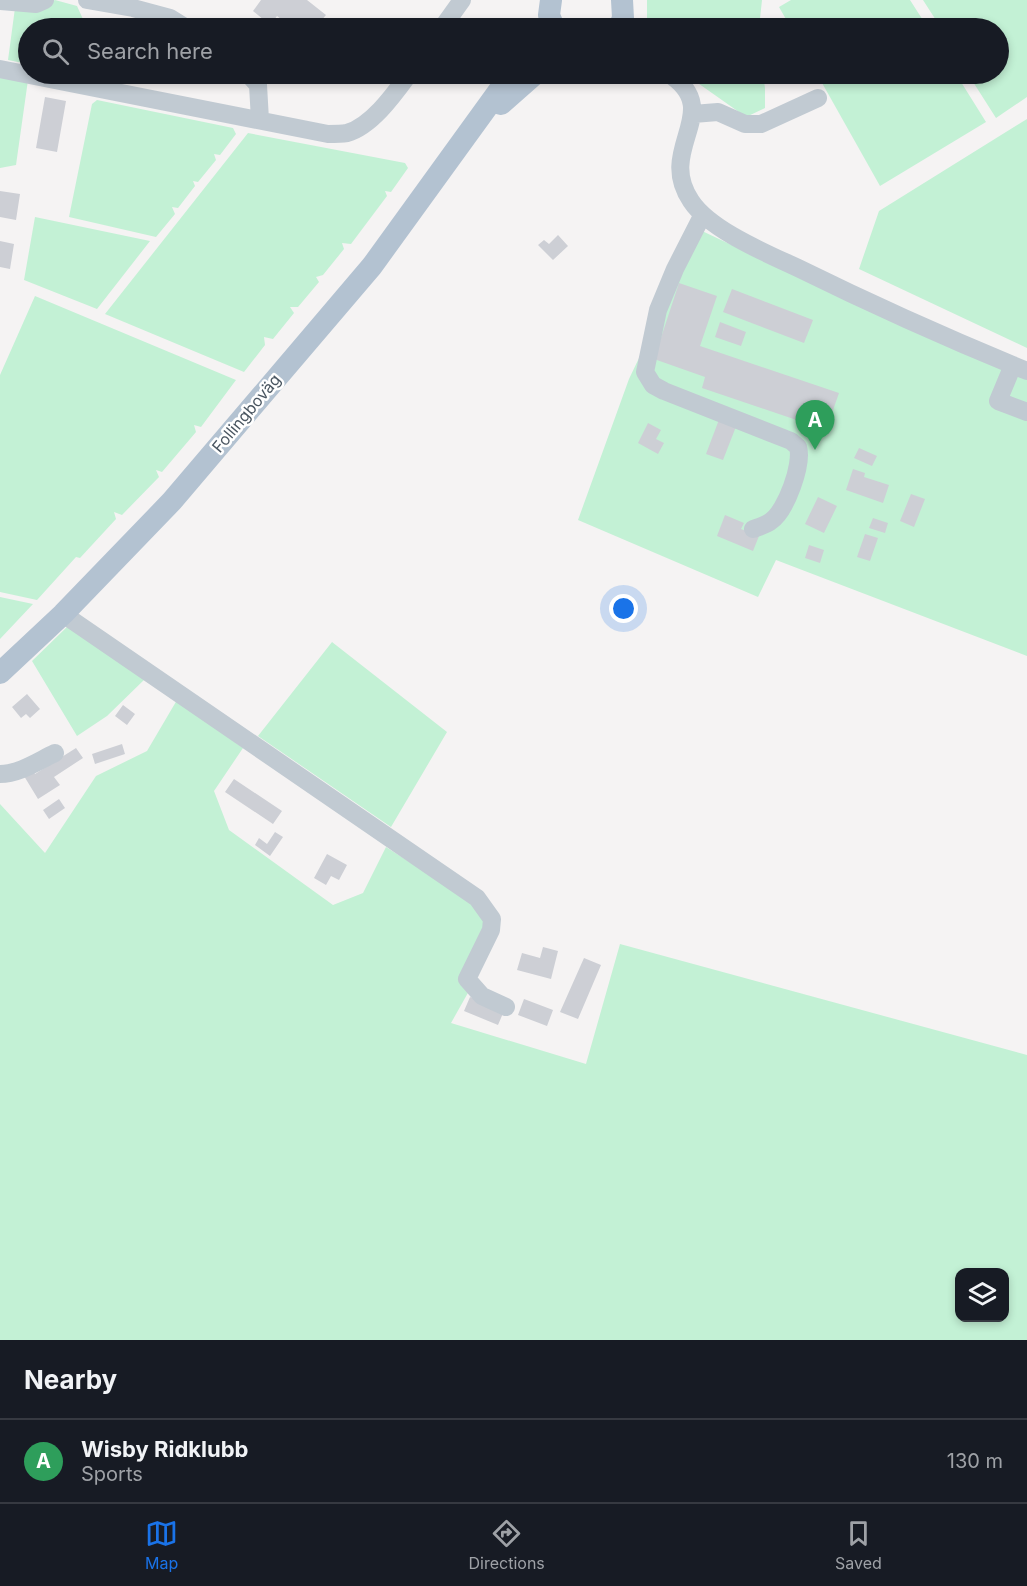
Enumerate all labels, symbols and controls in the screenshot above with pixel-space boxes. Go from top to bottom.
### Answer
search box [18,18,1009,84]
icon: search [39,35,72,68]
text: Search here [87,38,213,64]
street label: Follingboväg [207,370,285,456]
pin: A [796,400,834,450]
your location [609,594,638,623]
map controls [955,1268,1009,1322]
button: layers [955,1268,1009,1322]
text: Nearby [24,1364,117,1395]
text: Wisby Ridklubb [81,1436,248,1462]
text: A [36,1449,51,1473]
text: 130 m [947,1449,1003,1473]
text: Sports [81,1462,143,1486]
tab: Map [145,1517,178,1573]
tab: Directions [469,1517,545,1573]
tab: Saved [835,1517,882,1573]

